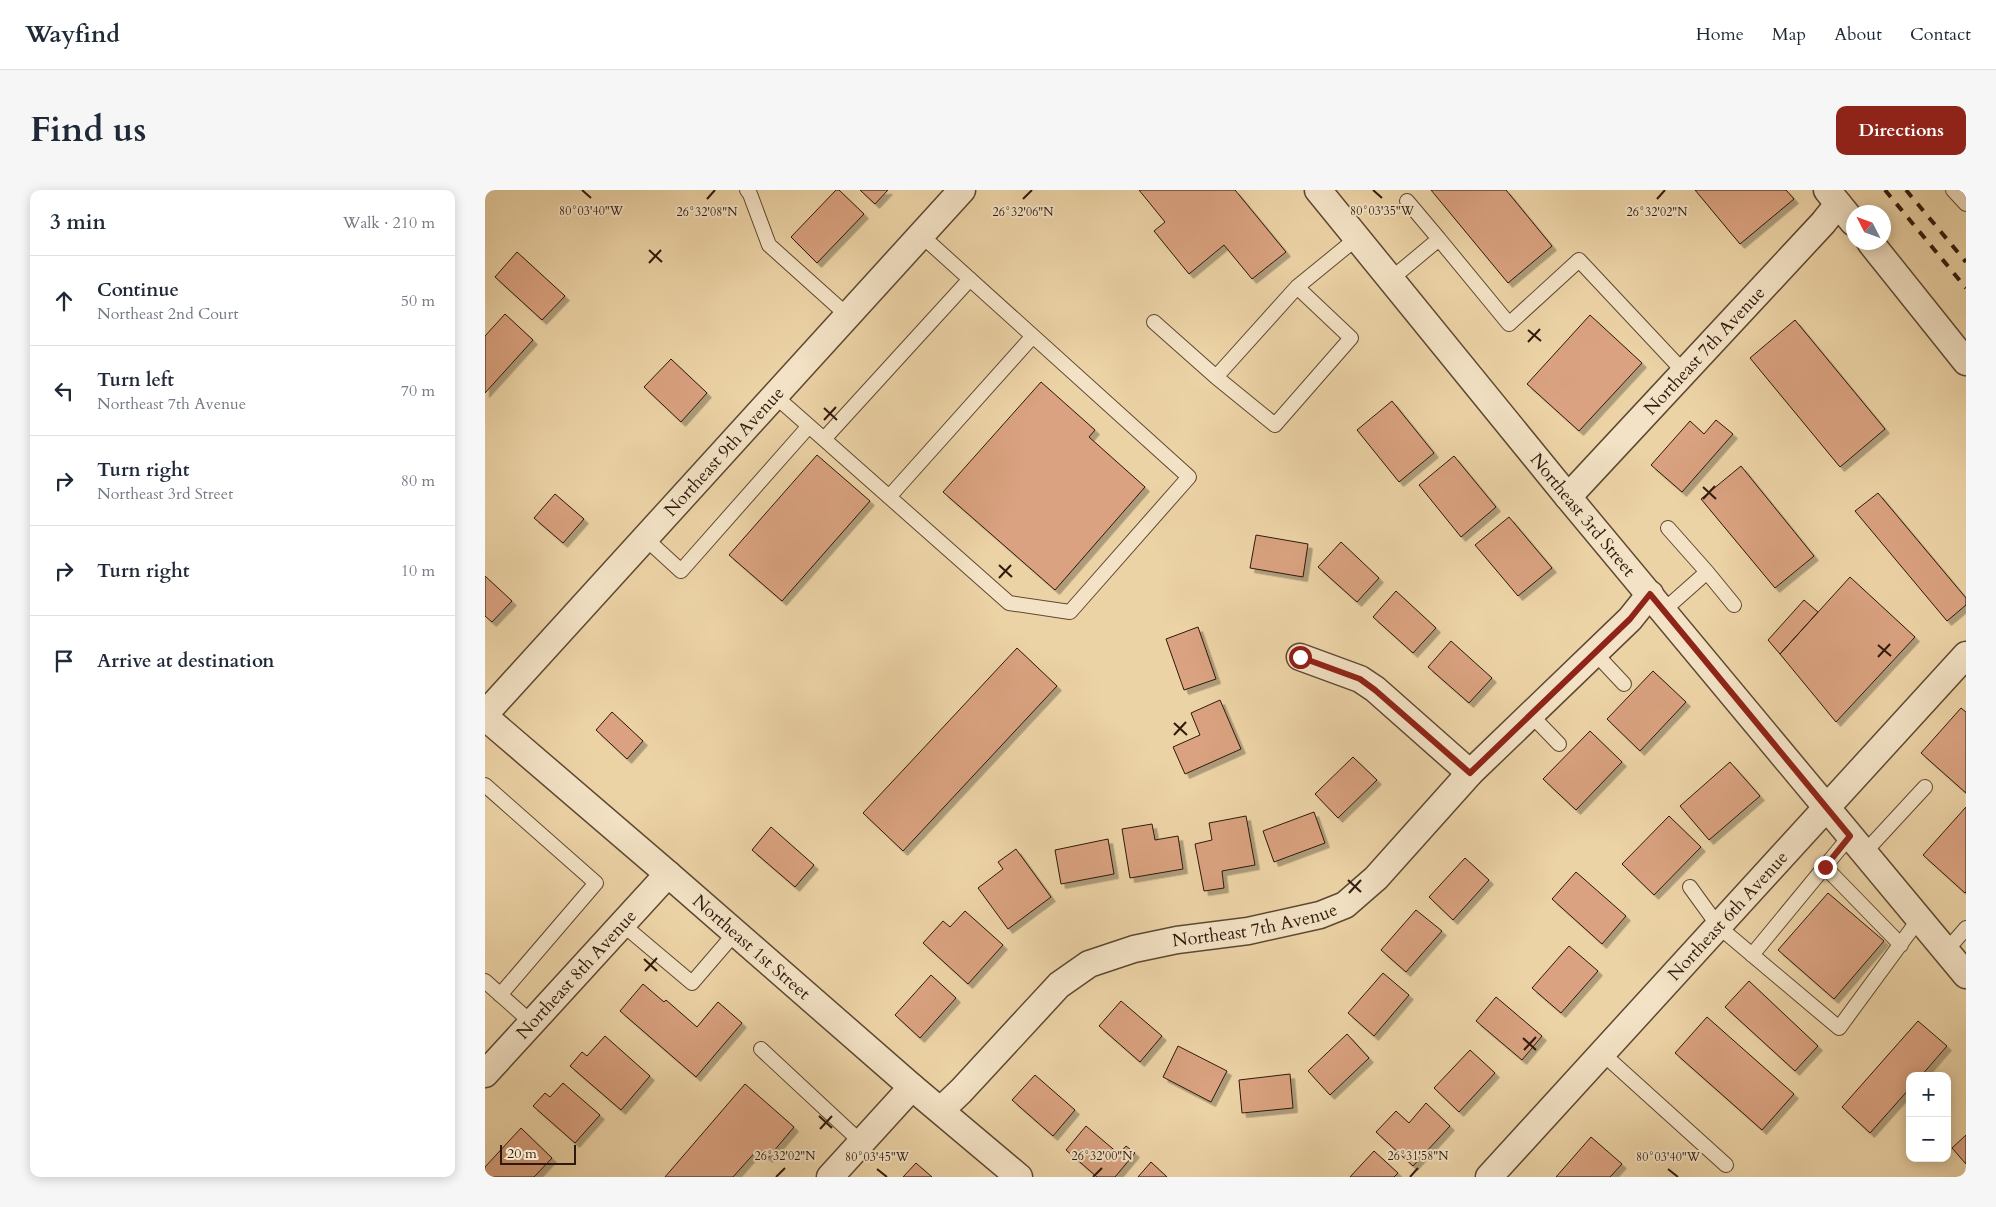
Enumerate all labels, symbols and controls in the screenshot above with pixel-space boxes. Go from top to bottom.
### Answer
text: Wayfind [25,18,120,51]
text: Home [1696,22,1744,47]
text: Map [1772,22,1806,47]
text: About [1834,22,1882,47]
text: Contact [1910,22,1971,47]
text: Find us [30,106,146,154]
button: Directions [1836,106,1966,155]
text: 80°03'40"W [559,203,624,219]
text: 80°03'35"W [1350,203,1415,219]
text: 26°32'08"N [677,204,738,220]
text: 26°32'06"N [993,204,1054,220]
text: 26°32'02"N [1627,204,1688,220]
north arrow [1846,205,1891,250]
text: 3 min [50,208,106,237]
text: Walk · 210 m [343,212,435,234]
text: Continue [97,277,179,303]
street label: Northeast 7th Avenue [1638,281,1771,421]
icon: ahead [50,287,78,315]
text: 50 m [401,290,435,312]
text: Northeast 2nd Court [97,303,239,325]
text: Turn left [97,367,174,393]
icon: left [50,377,78,405]
text: 70 m [401,380,435,402]
street label: Northeast 9th Avenue [658,381,790,522]
text: Northeast 7th Avenue [97,393,246,415]
street label: Northeast 3rd Street [1524,448,1642,582]
text: Turn right [97,457,189,483]
icon: right [50,467,78,495]
text: 80 m [401,470,435,492]
text: Northeast 3rd Street [97,483,233,505]
icon: right [50,557,78,585]
text: Turn right [97,558,189,584]
text: 10 m [401,560,435,582]
route start [1289,646,1312,669]
icon: arrive [50,647,78,675]
text: Arrive at destination [97,648,274,674]
street label: Northeast 6th Avenue [1662,845,1794,986]
route end [1814,856,1837,879]
street label: Northeast 1st Street [687,889,816,1006]
street label: Northeast 7th Avenue [1171,897,1341,953]
street label: Northeast 8th Avenue [510,904,642,1045]
map controls [1906,1072,1951,1162]
button: + [1906,1072,1951,1117]
button: − [1906,1117,1951,1162]
scale bar [500,1142,576,1165]
text: 20 m [507,1144,537,1163]
text: 26°32'02"N [755,1148,816,1164]
text: 26°32'00"N [1072,1148,1133,1164]
text: 26°31'58"N [1388,1148,1449,1164]
text: 80°03'45"W [845,1149,910,1165]
text: 80°03'40"W [1636,1149,1701,1165]

